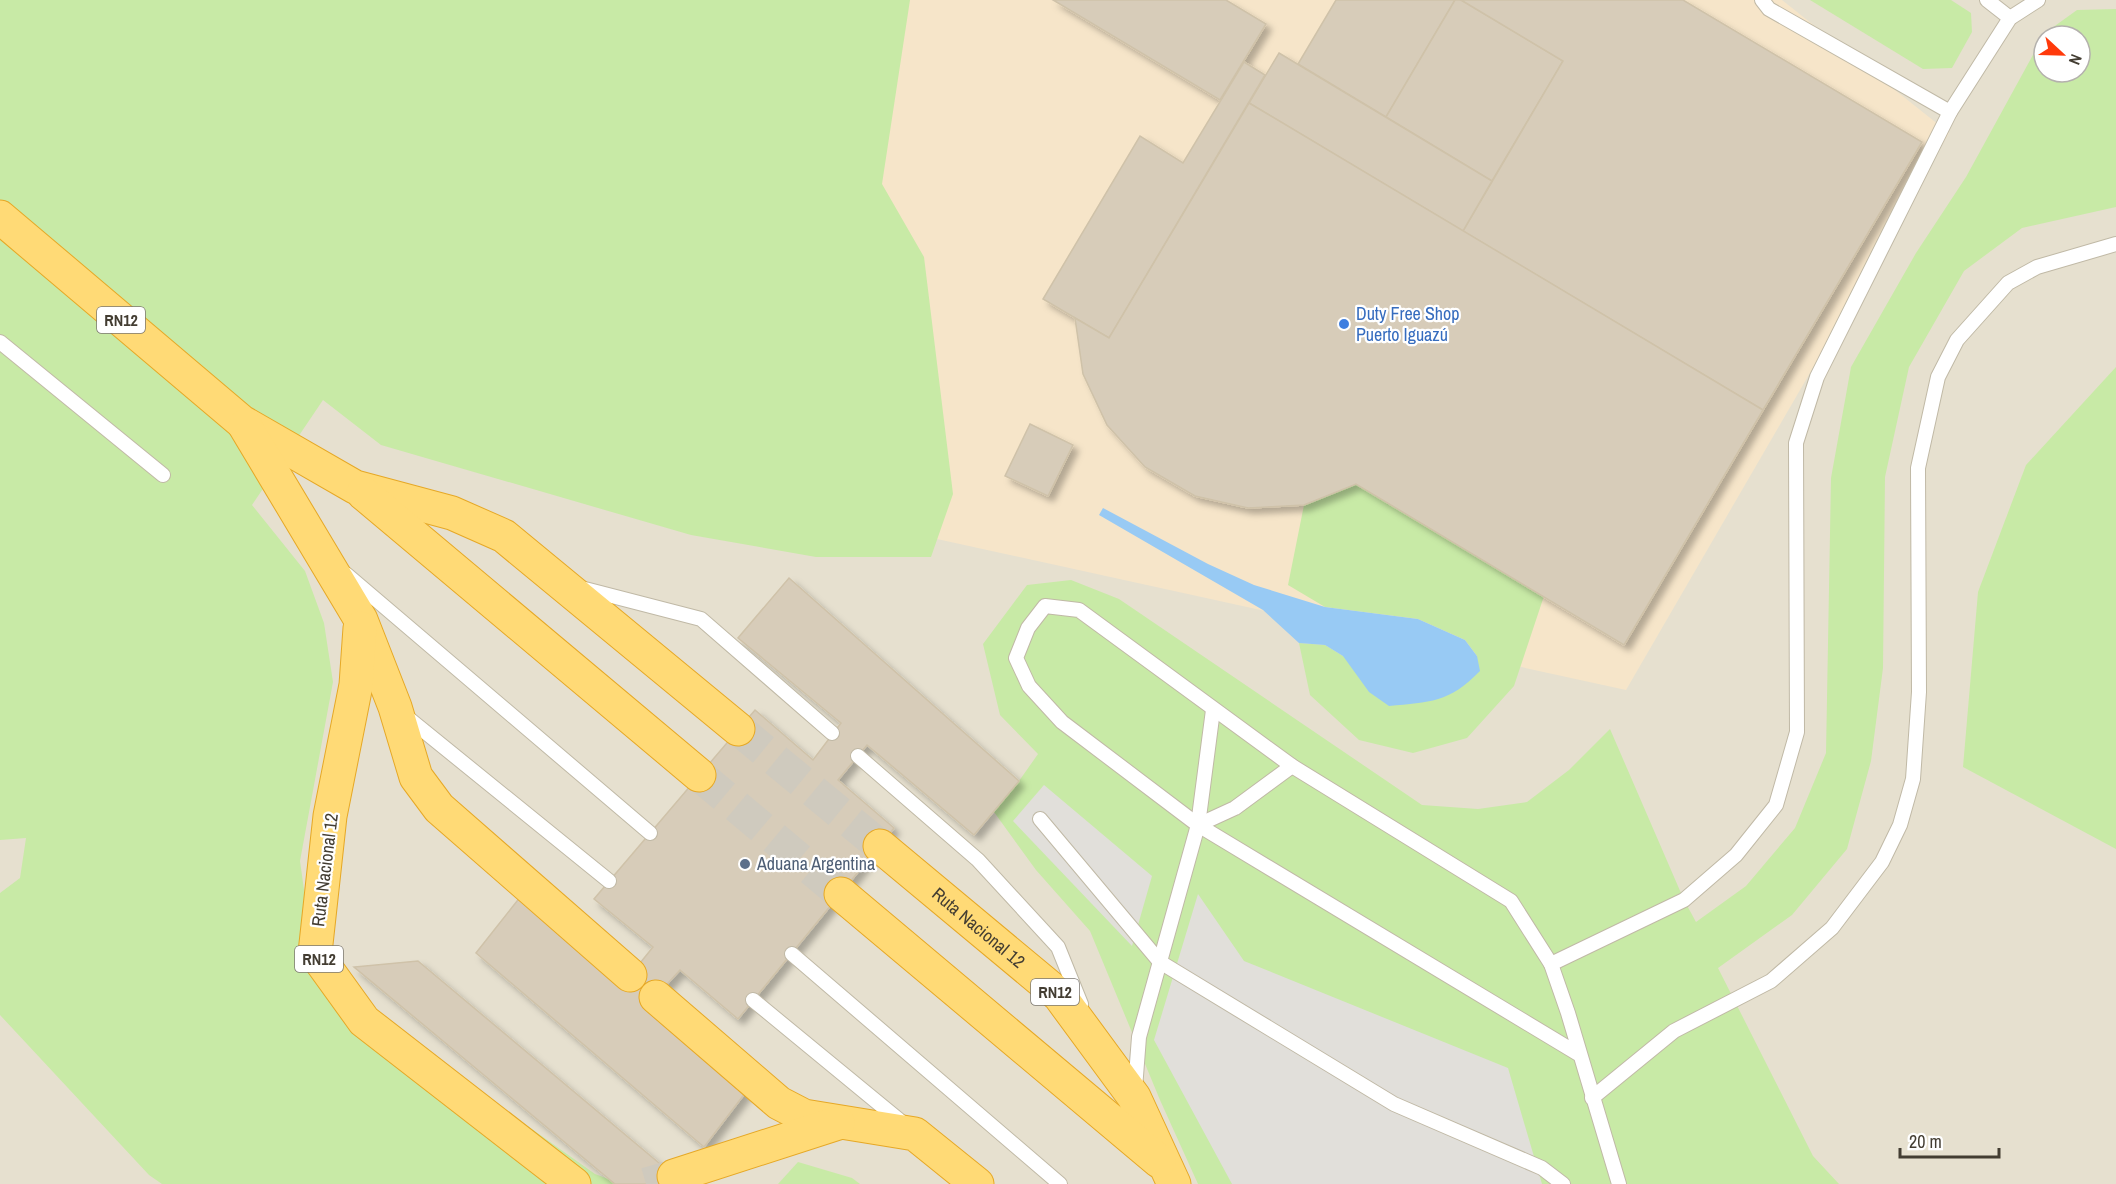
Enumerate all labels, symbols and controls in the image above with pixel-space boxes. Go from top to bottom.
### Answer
north arrow [2032,24,2092,84]
text: N [2064,51,2088,68]
place label: Duty Free Shop Puerto Iguazú [1356,301,1459,347]
road number: RN12 [97,307,145,333]
marker: Duty Free Shop Puerto Iguazú [1337,317,1351,331]
street label: Ruta Nacional 12 [305,812,344,928]
place label: Aduana Argentina [756,851,875,876]
marker: Aduana Argentina [738,857,752,871]
street label: Ruta Nacional 12 [927,881,1031,974]
road number: RN12 [295,946,343,972]
road number: RN12 [1031,979,1079,1005]
scale bar [1900,1121,1999,1159]
text: 20 m [1909,1129,1942,1154]

